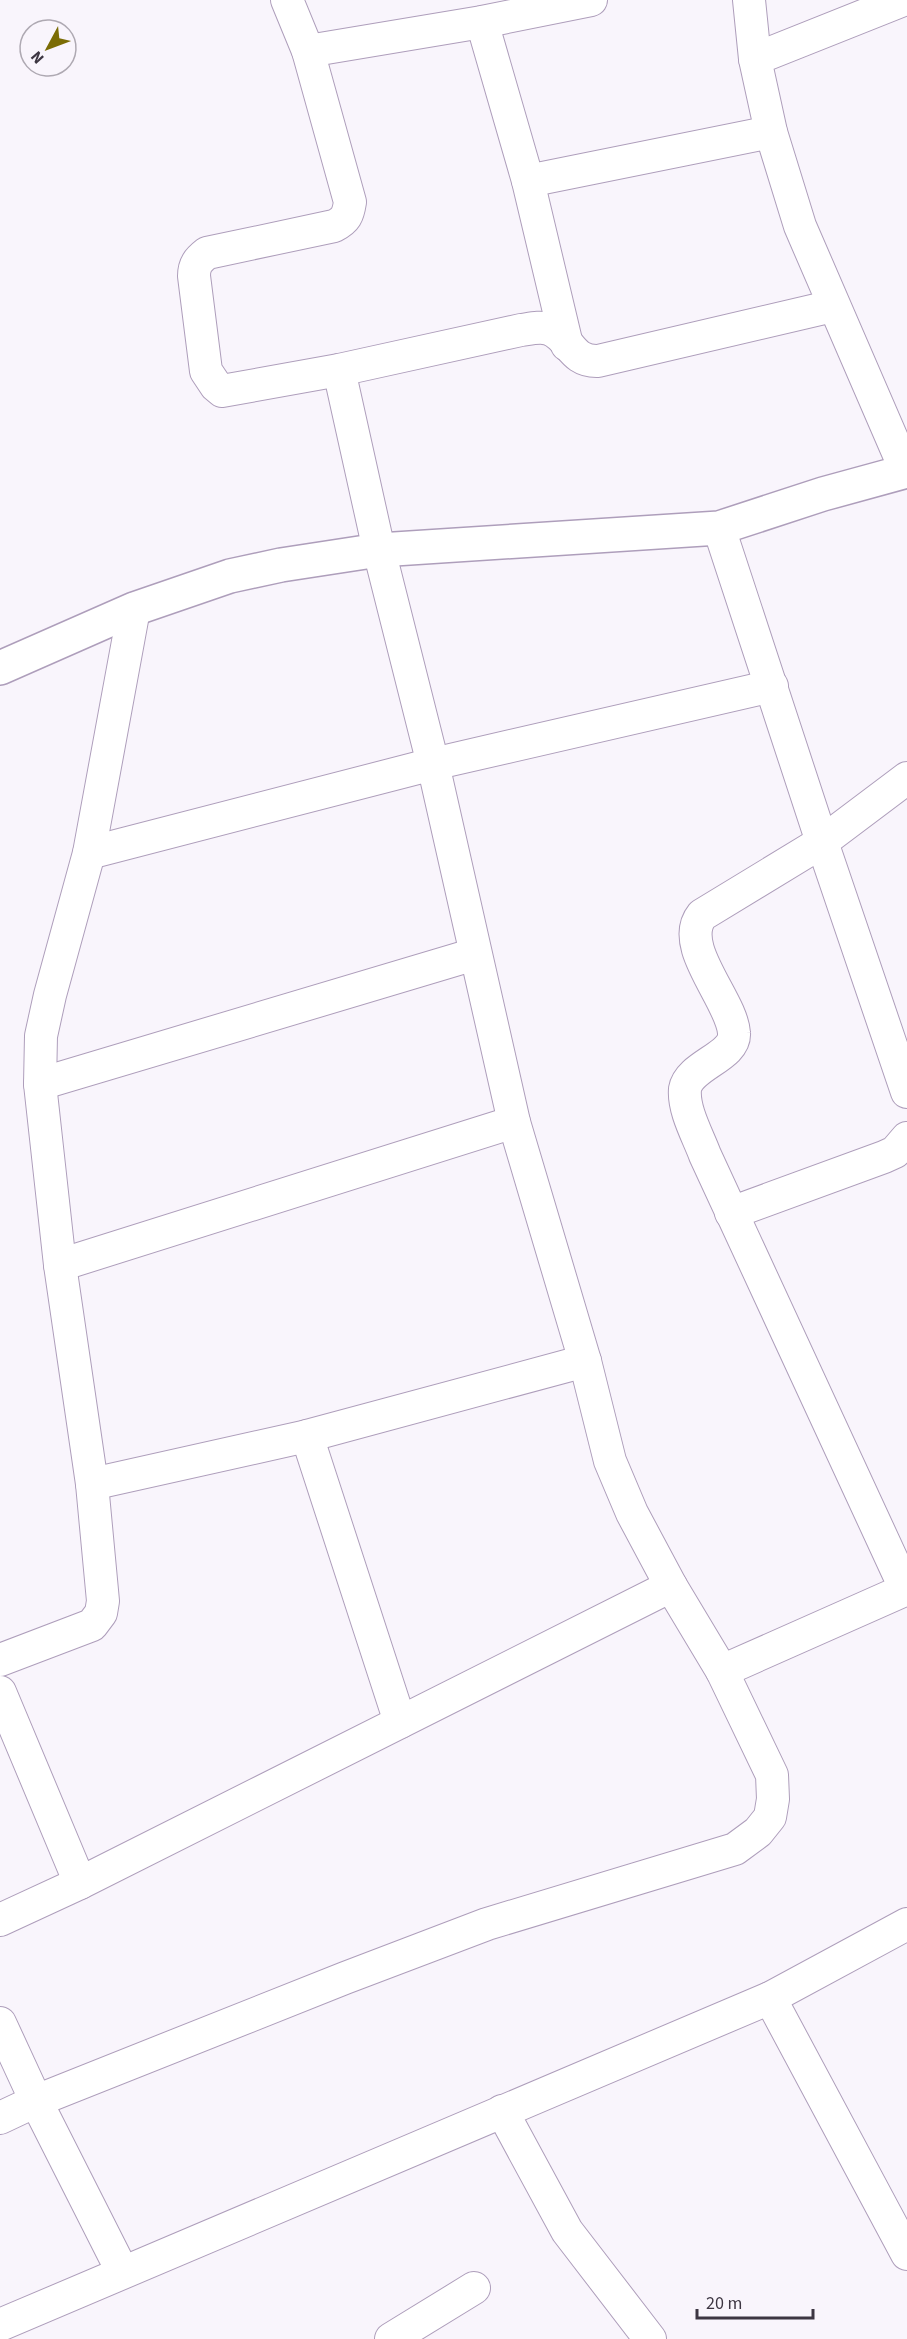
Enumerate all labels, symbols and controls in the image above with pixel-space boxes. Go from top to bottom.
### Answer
north arrow [18,18,78,78]
text: N [26,46,49,68]
scale bar [697,2282,812,2320]
text: 20 m [706,2291,742,2316]

